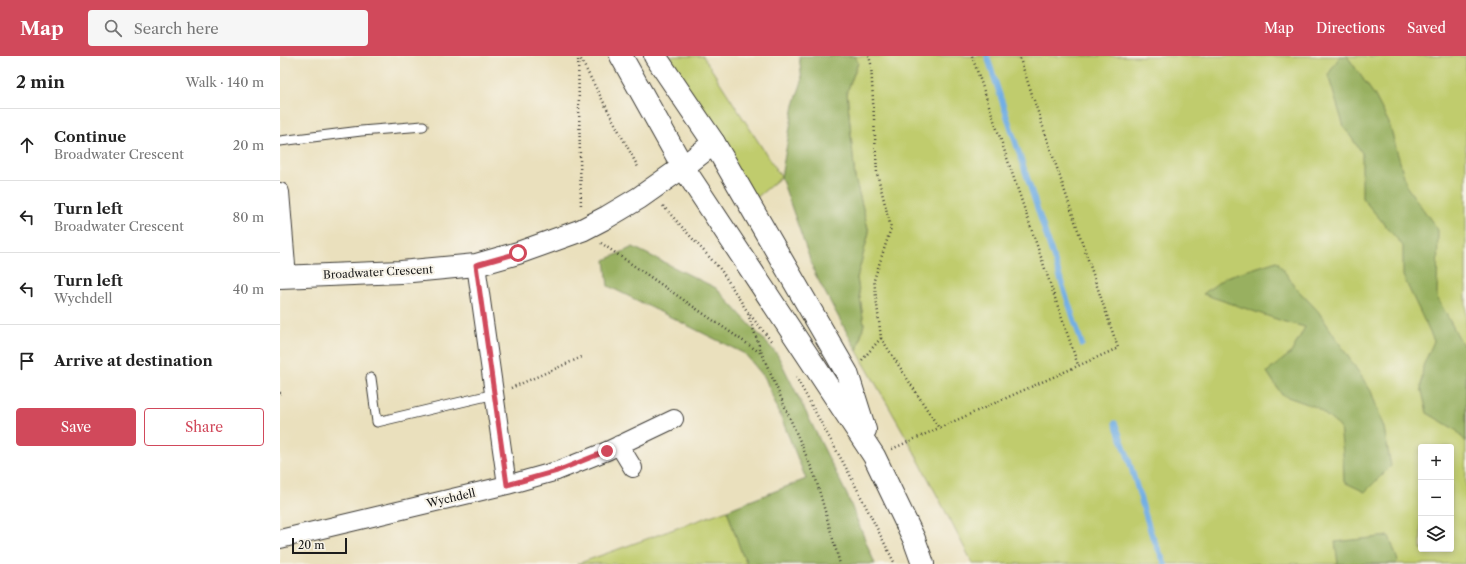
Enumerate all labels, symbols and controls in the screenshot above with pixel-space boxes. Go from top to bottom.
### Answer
search box [88,10,368,46]
text: Map [20,17,64,40]
icon: search [102,17,124,39]
text: Search here [134,19,219,38]
text: Map [1264,19,1294,37]
text: Directions [1316,19,1385,37]
text: Saved [1407,19,1446,37]
text: 2 min [16,72,65,92]
text: Walk · 140 m [186,74,264,90]
text: Continue [54,127,126,146]
icon: ahead [16,134,38,156]
text: 20 m [233,137,264,153]
text: Broadwater Crescent [54,146,184,162]
text: Turn left [54,199,123,218]
icon: left [16,206,38,228]
text: 80 m [232,209,264,225]
text: Broadwater Crescent [54,218,184,234]
route start [509,244,527,262]
street label: Broadwater Crescent [323,262,433,282]
text: Turn left [54,271,123,290]
icon: left [16,278,38,300]
text: 40 m [233,281,264,297]
text: Wychdell [54,290,112,306]
icon: arrive [16,350,38,372]
text: Arrive at destination [54,351,213,370]
button: Save [16,408,136,446]
button: Share [144,408,264,446]
route end [598,442,616,460]
map controls [1418,444,1454,552]
button: + [1418,444,1454,480]
button: − [1418,480,1454,516]
street label: Wychdell [424,485,477,511]
button: layers [1418,516,1454,552]
scale bar [292,536,347,555]
text: 20 m [298,538,324,552]

